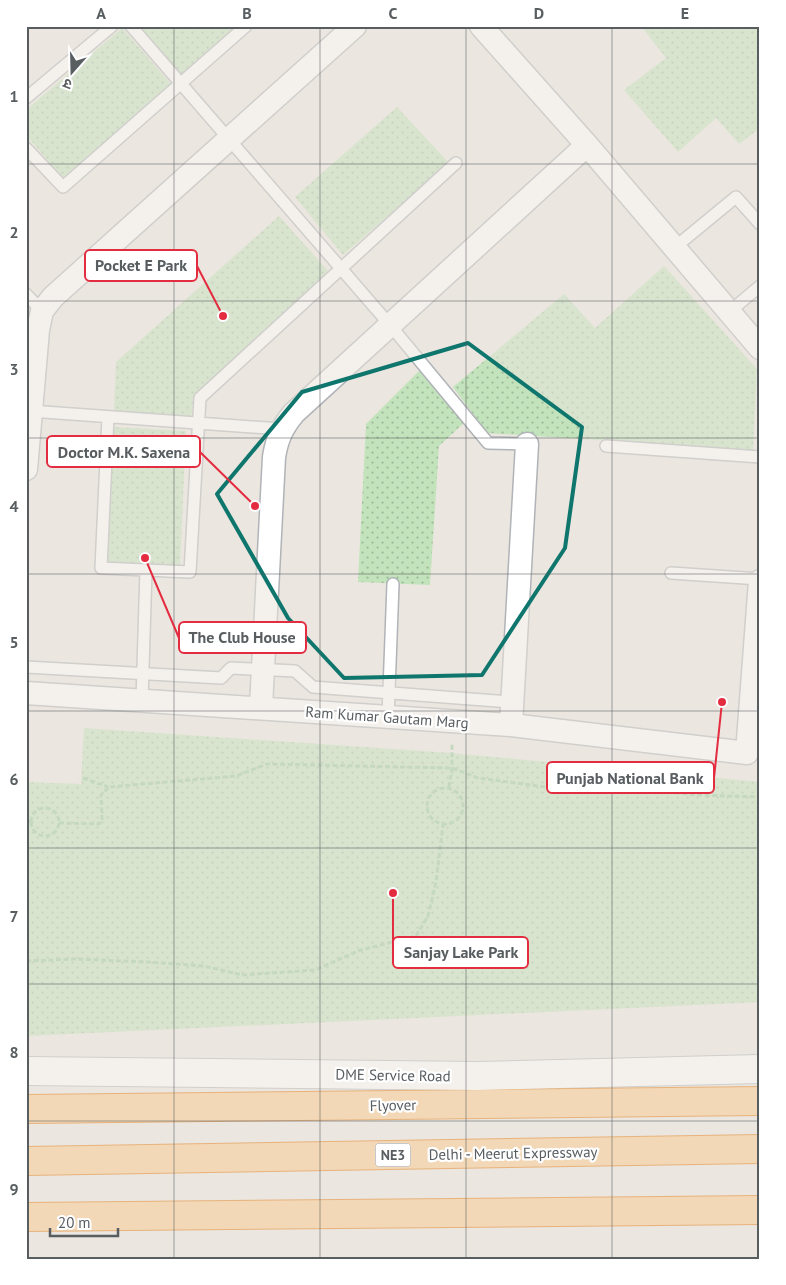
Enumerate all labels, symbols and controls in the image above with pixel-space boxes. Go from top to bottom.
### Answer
text: A [96,3,106,23]
text: B [242,3,252,23]
text: C [389,3,398,23]
text: D [534,3,544,23]
text: E [681,3,689,23]
north arrow [48,48,98,98]
text: उ [60,74,74,94]
text: 1 [9,86,19,106]
text: 2 [9,222,19,242]
callout: Pocket E Park [85,250,197,281]
text: Pocket E Park [95,255,187,275]
text: 3 [9,359,19,379]
callout: Doctor M.K. Saxena [47,436,200,467]
text: Doctor M.K. Saxena [58,442,190,462]
text: 4 [9,496,19,516]
callout: The Club House [179,622,306,653]
text: The Club House [188,627,296,647]
text: 5 [9,632,19,652]
street label: Ram Kumar Gautam Marg [305,702,469,732]
callout: Punjab National Bank [547,762,714,793]
text: Punjab National Bank [556,768,704,788]
text: 6 [9,769,19,789]
text: 7 [9,906,19,926]
callout: Sanjay Lake Park [393,937,528,968]
text: Sanjay Lake Park [404,942,518,962]
text: 8 [9,1042,19,1062]
street label: DME Service Road [335,1064,451,1086]
street label: Flyover [370,1095,416,1115]
street label: Delhi - Meerut Expressway [428,1142,598,1164]
road number: NE3 [376,1144,410,1166]
text: 9 [9,1179,19,1199]
scale bar [50,1205,118,1237]
text: 20 m [58,1213,91,1232]

